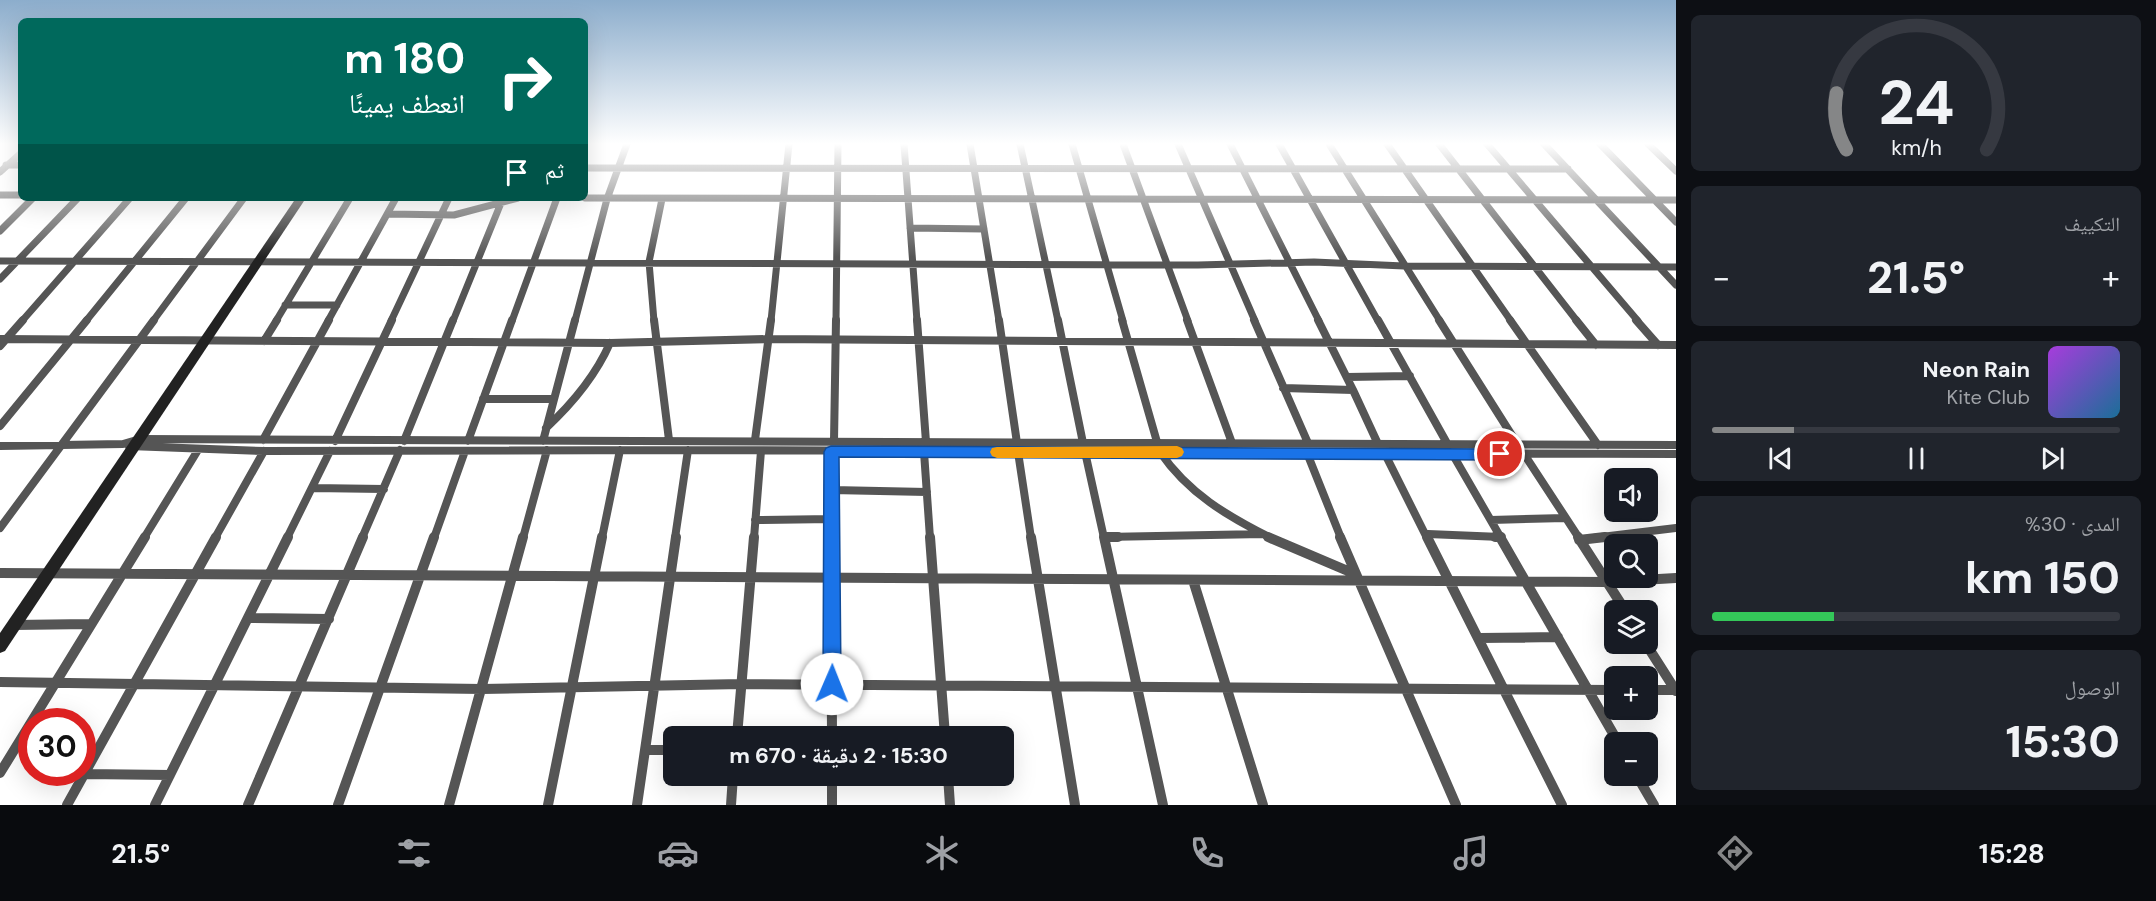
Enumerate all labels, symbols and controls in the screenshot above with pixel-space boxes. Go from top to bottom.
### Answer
text: 180 m [344,31,465,86]
icon: right [486,42,564,120]
text: 24 [1878,62,1954,143]
text: انعطف يمينًا [349,86,465,121]
text: km/h [1891,134,1941,162]
icon: arrive [500,156,533,189]
text: ثم [545,156,564,185]
text: التكييف [2064,211,2120,237]
text: 21.5° [1867,248,1965,307]
text: − [1712,256,1730,299]
text: + [2102,256,2120,299]
text: Neon Rain [1923,355,2030,384]
text: Kite Club [1947,384,2030,410]
pin [1474,428,1525,479]
icon: arrive [1483,437,1516,470]
icon: previous [1764,442,1797,475]
icon: pause [1900,442,1933,475]
icon: next [2036,442,2069,475]
map controls [1604,468,1658,786]
button: sound [1604,468,1658,522]
text: المدى · 30% [2025,511,2120,537]
button: search [1604,534,1658,588]
text: 150 km [1965,548,2120,607]
button: layers [1604,600,1658,654]
position arrow [800,652,864,716]
button: + [1604,666,1658,720]
text: الوصول [2065,675,2120,701]
speed limit sign: 30 [18,708,96,786]
text: 15:30 [2005,712,2120,771]
button: − [1604,732,1658,786]
text: 15:30 · 2 دقيقة · 670 m [729,741,948,770]
icon: filters [393,832,435,874]
icon: car [657,832,699,874]
icon: climate [921,832,963,874]
icon: phone [1186,832,1228,874]
icon: music [1450,832,1492,874]
icon: directions [1714,832,1756,874]
text: 21.5° [111,836,170,871]
text: 15:28 [1979,836,2045,871]

